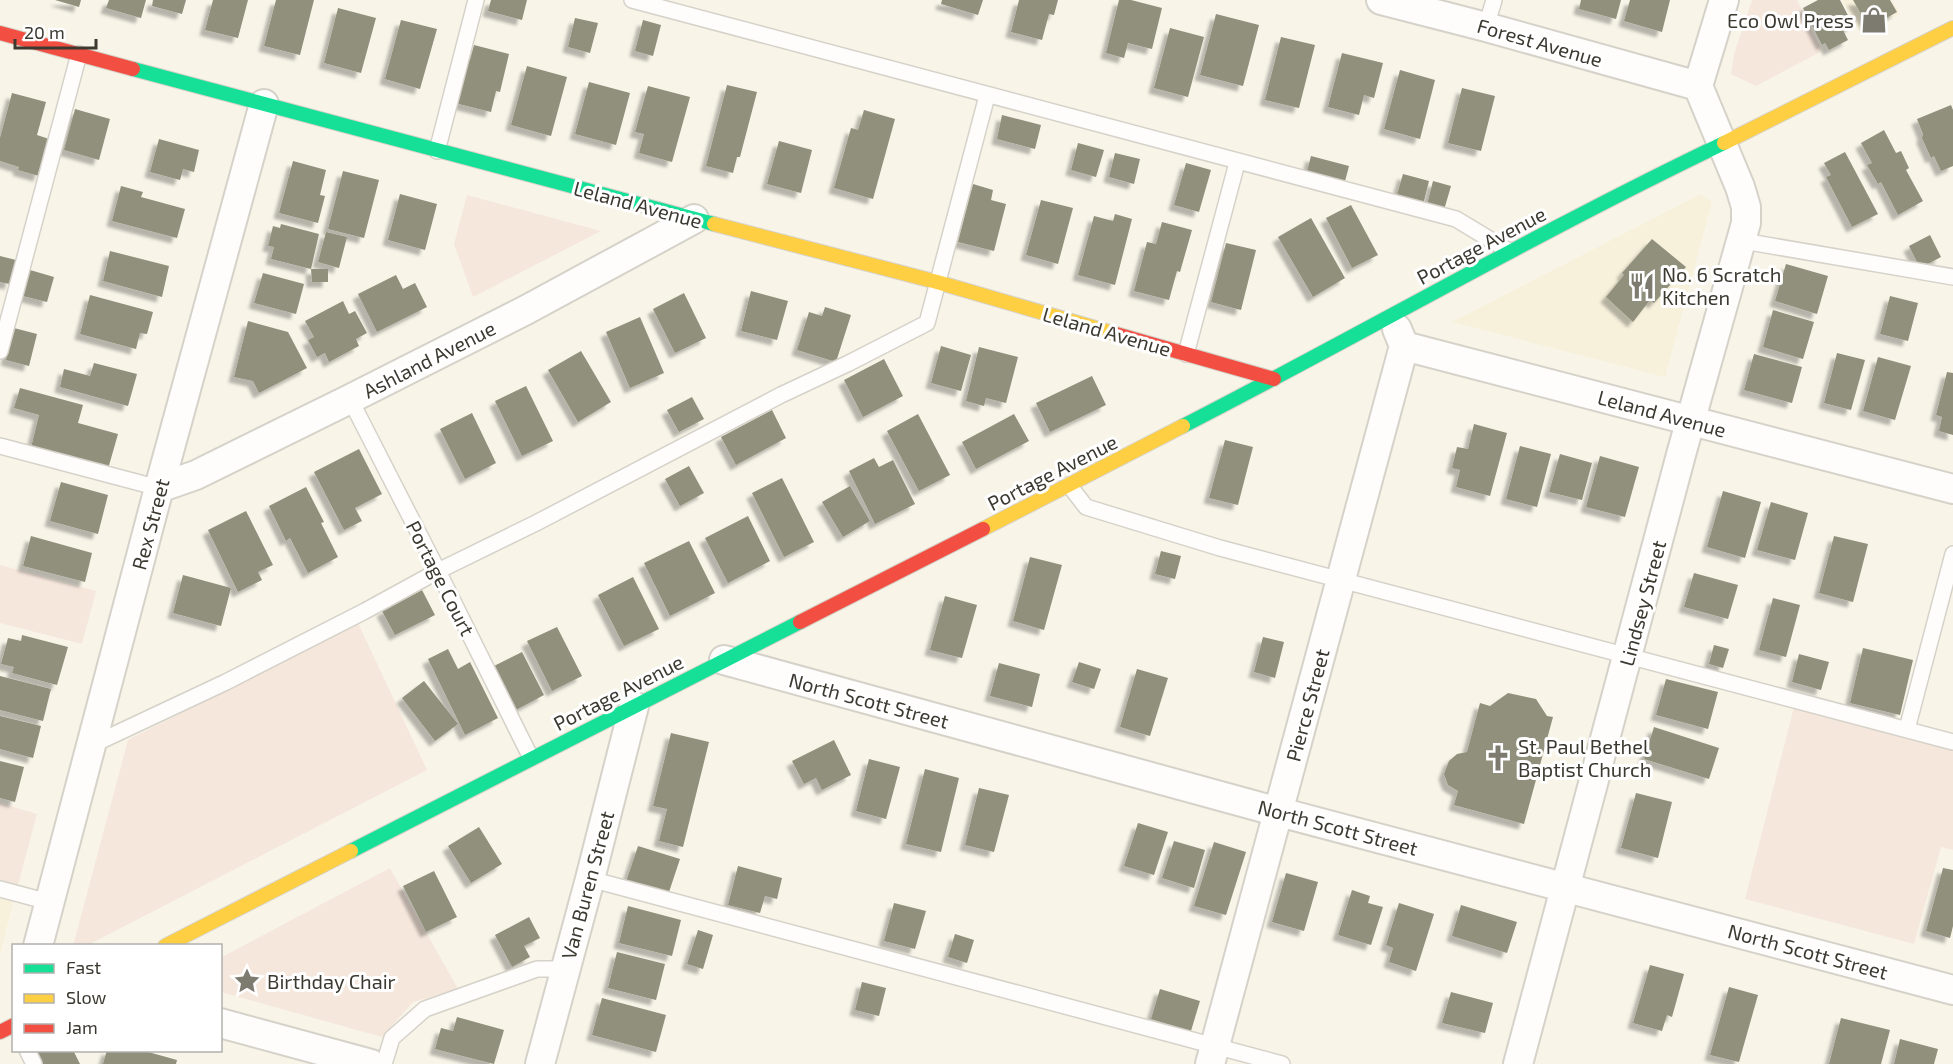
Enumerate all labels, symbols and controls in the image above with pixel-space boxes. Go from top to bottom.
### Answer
shop icon: Eco Owl Press [1859,5,1889,35]
place label: Eco Owl Press [1727,8,1854,32]
scale bar [15,12,96,50]
street label: Forest Avenue [1475,13,1605,71]
text: 20 m [24,21,65,43]
street label: Leland Avenue [571,175,705,233]
street label: Portage Avenue [1412,201,1550,289]
place label: No. 6 Scratch Kitchen [1662,262,1781,309]
restaurant icon: No. 6 Scratch Kitchen [1627,271,1657,301]
street label: Leland Avenue [1040,301,1174,361]
street label: Ashland Avenue [359,315,499,403]
street label: Leland Avenue [1595,384,1729,442]
street label: Portage Avenue [983,429,1121,515]
street label: Rex Street [126,475,174,572]
street label: Portage Court [402,517,480,640]
street label: Lindsey Street [1614,537,1670,669]
street label: Pierce Street [1280,646,1334,764]
street label: Portage Avenue [549,649,687,735]
street label: North Scott Street [786,667,952,733]
place label: St. Paul Bethel Baptist Church [1518,734,1651,781]
church icon: St. Paul Bethel Baptist Church [1483,743,1513,773]
street label: North Scott Street [1255,794,1421,860]
street label: Van Buren Street [556,808,618,962]
street label: North Scott Street [1725,918,1891,984]
legend [12,944,222,1052]
text: Fast [66,956,101,978]
place icon: Birthday Chair [232,966,262,996]
place label: Birthday Chair [267,969,396,993]
text: Slow [66,986,107,1008]
text: Jam [66,1016,98,1038]

